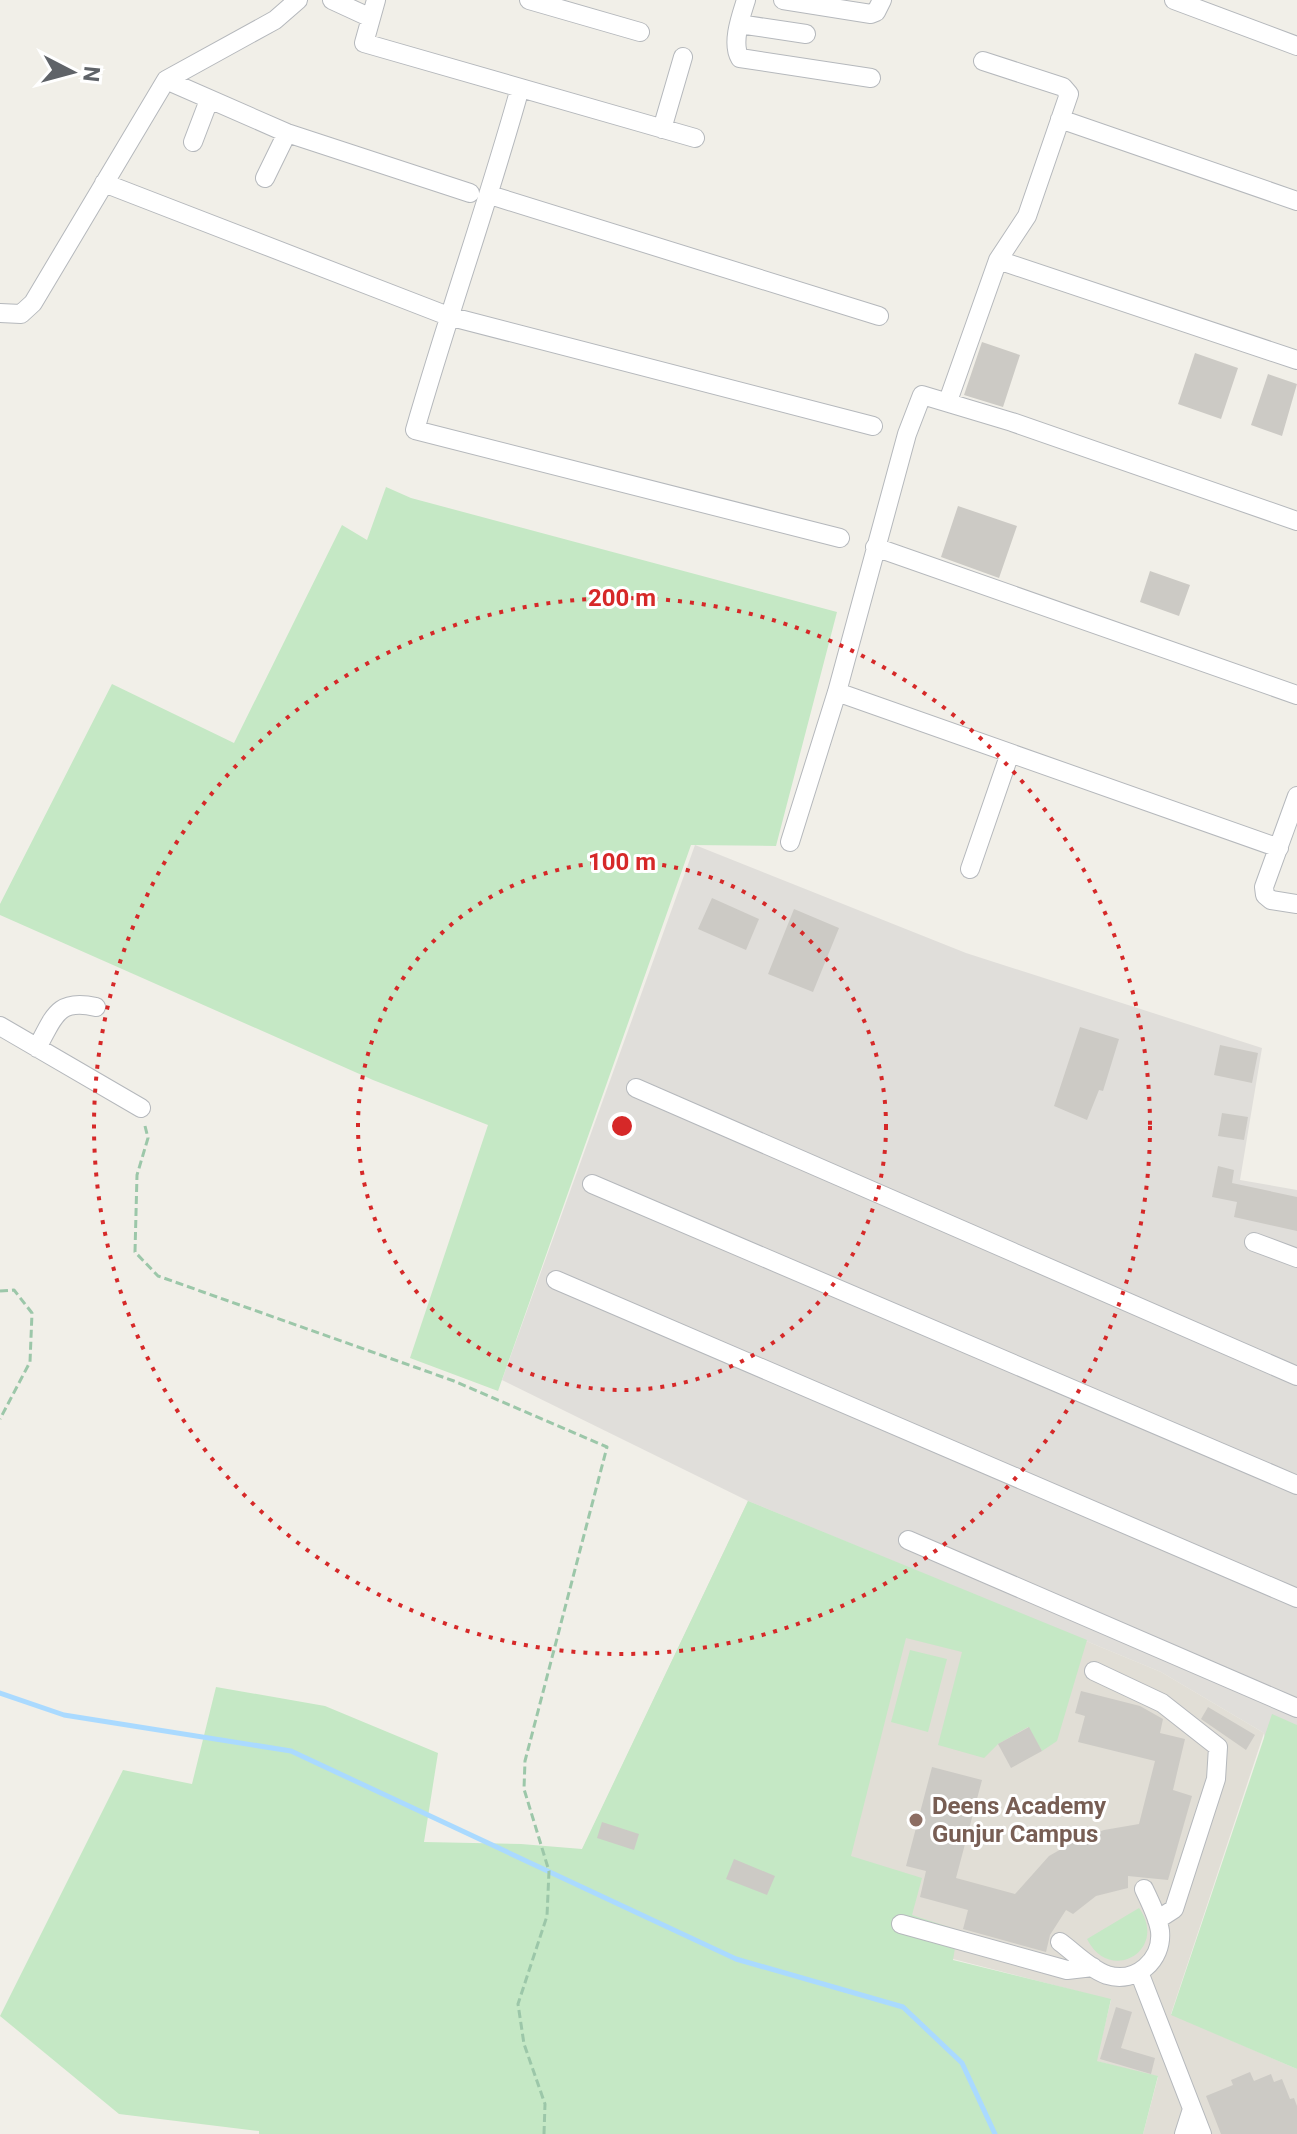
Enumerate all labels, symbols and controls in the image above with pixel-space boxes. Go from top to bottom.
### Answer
north arrow [32,32,112,112]
text: N [78,65,105,83]
text: 200 m [588,584,656,612]
text: 100 m [588,848,656,876]
centre of rings [608,1112,636,1140]
place label: Deens Academy Gunjur Campus [932,1792,1107,1848]
marker: Deens Academy Gunjur Campus [907,1811,925,1829]

